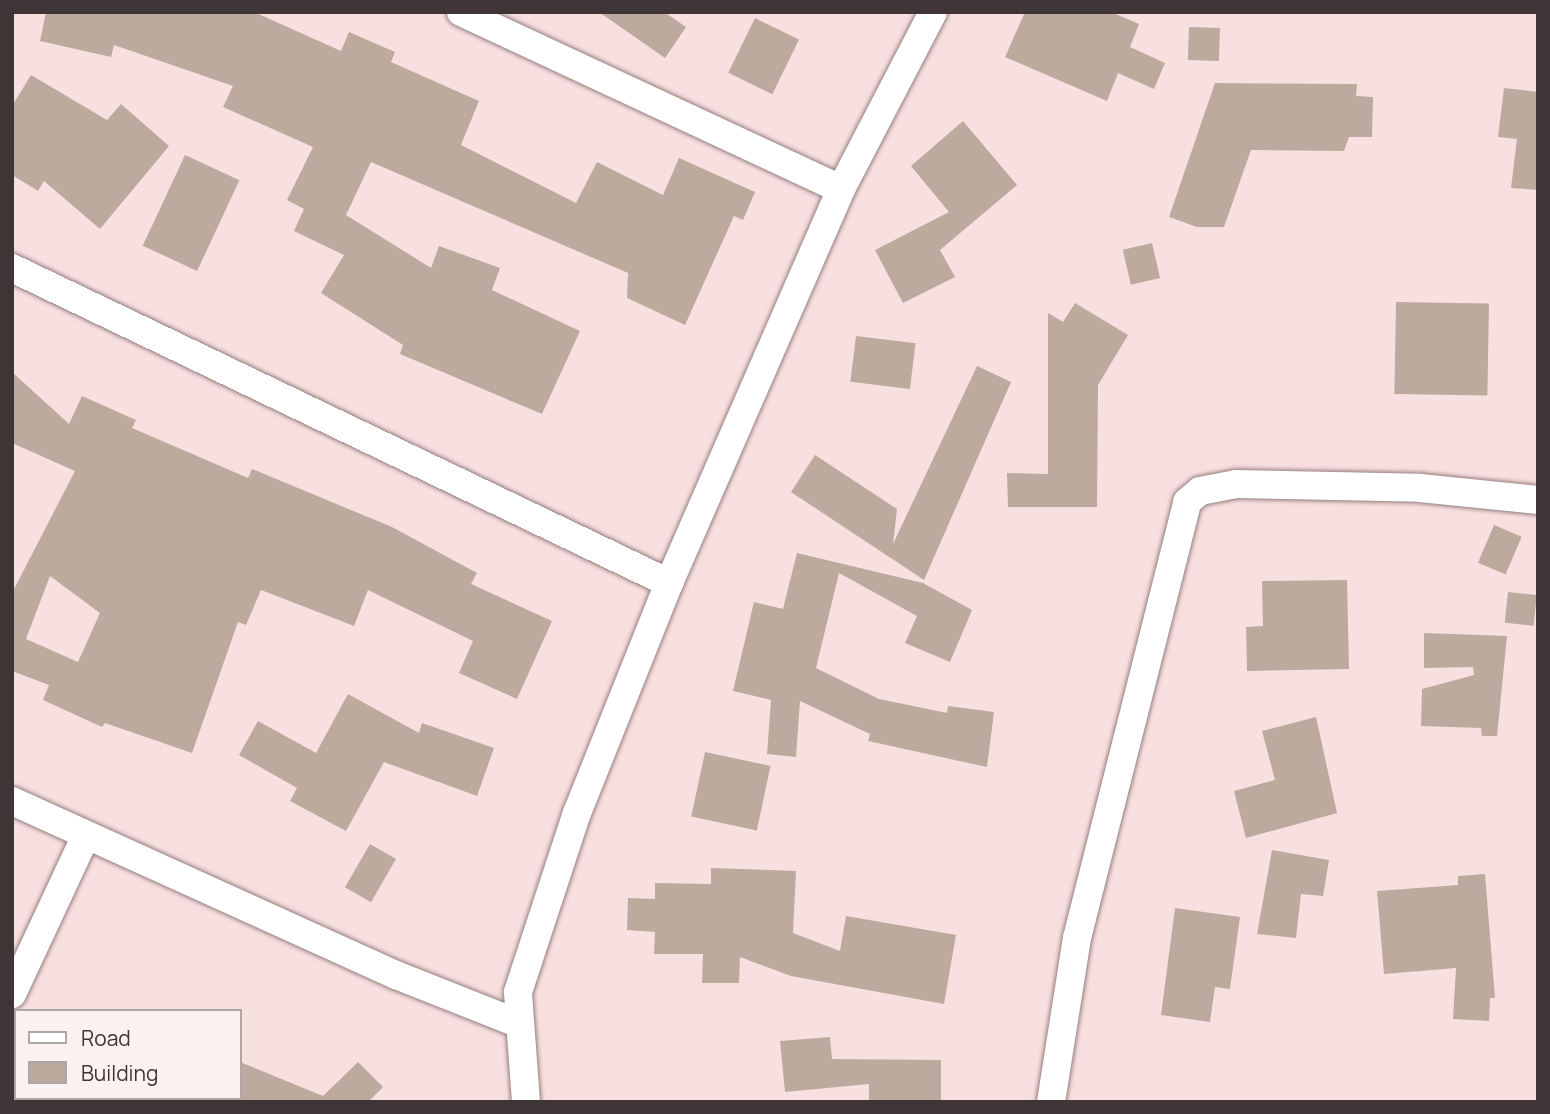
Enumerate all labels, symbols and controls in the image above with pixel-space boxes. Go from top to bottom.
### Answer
legend [14,1009,242,1100]
text: Road [81,1024,131,1052]
text: Building [81,1059,158,1087]

